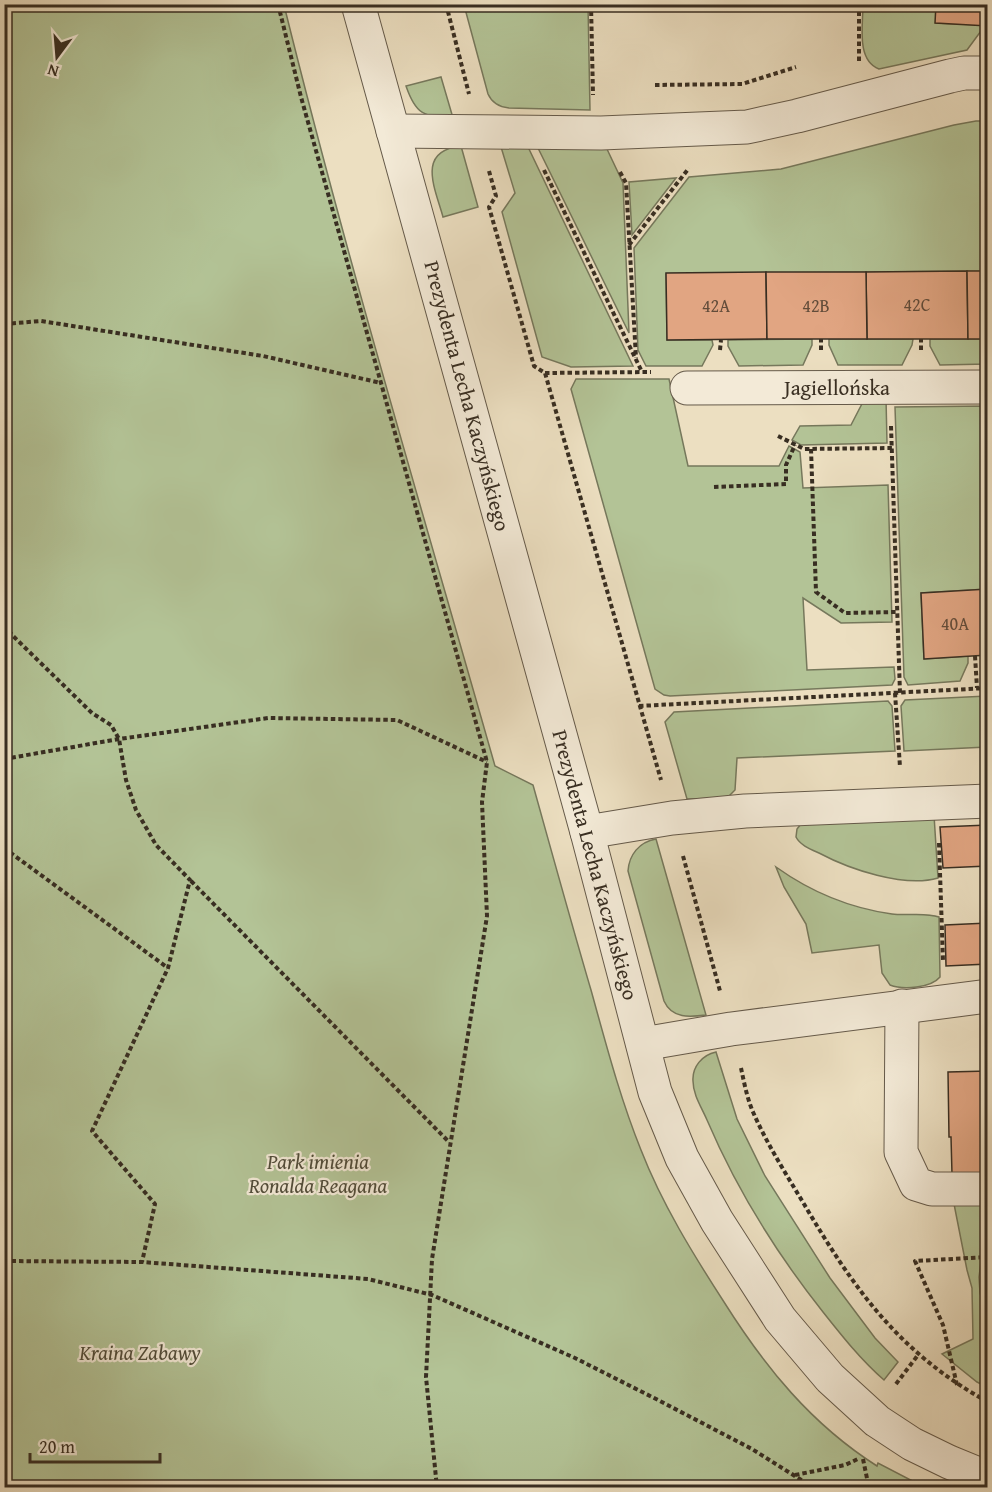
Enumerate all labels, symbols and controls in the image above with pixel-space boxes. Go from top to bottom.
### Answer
north arrow [27,27,87,87]
text: N [44,58,61,84]
street label: Prezydenta Lecha Kaczyńskiego [416,257,518,534]
house number: 42C [903,291,931,318]
house number: 42A [702,292,730,319]
house number: 42B [802,292,830,319]
street label: Jagiellońska [781,372,890,403]
house number: 40A [941,610,969,637]
street label: Prezydenta Lecha Kaczyńskiego [544,726,646,1003]
park label: Park imienia Ronalda Reagana [248,1146,388,1201]
park label: Kraina Zabawy [78,1337,201,1368]
scale bar [30,1426,160,1464]
text: 20 m [39,1433,75,1460]

